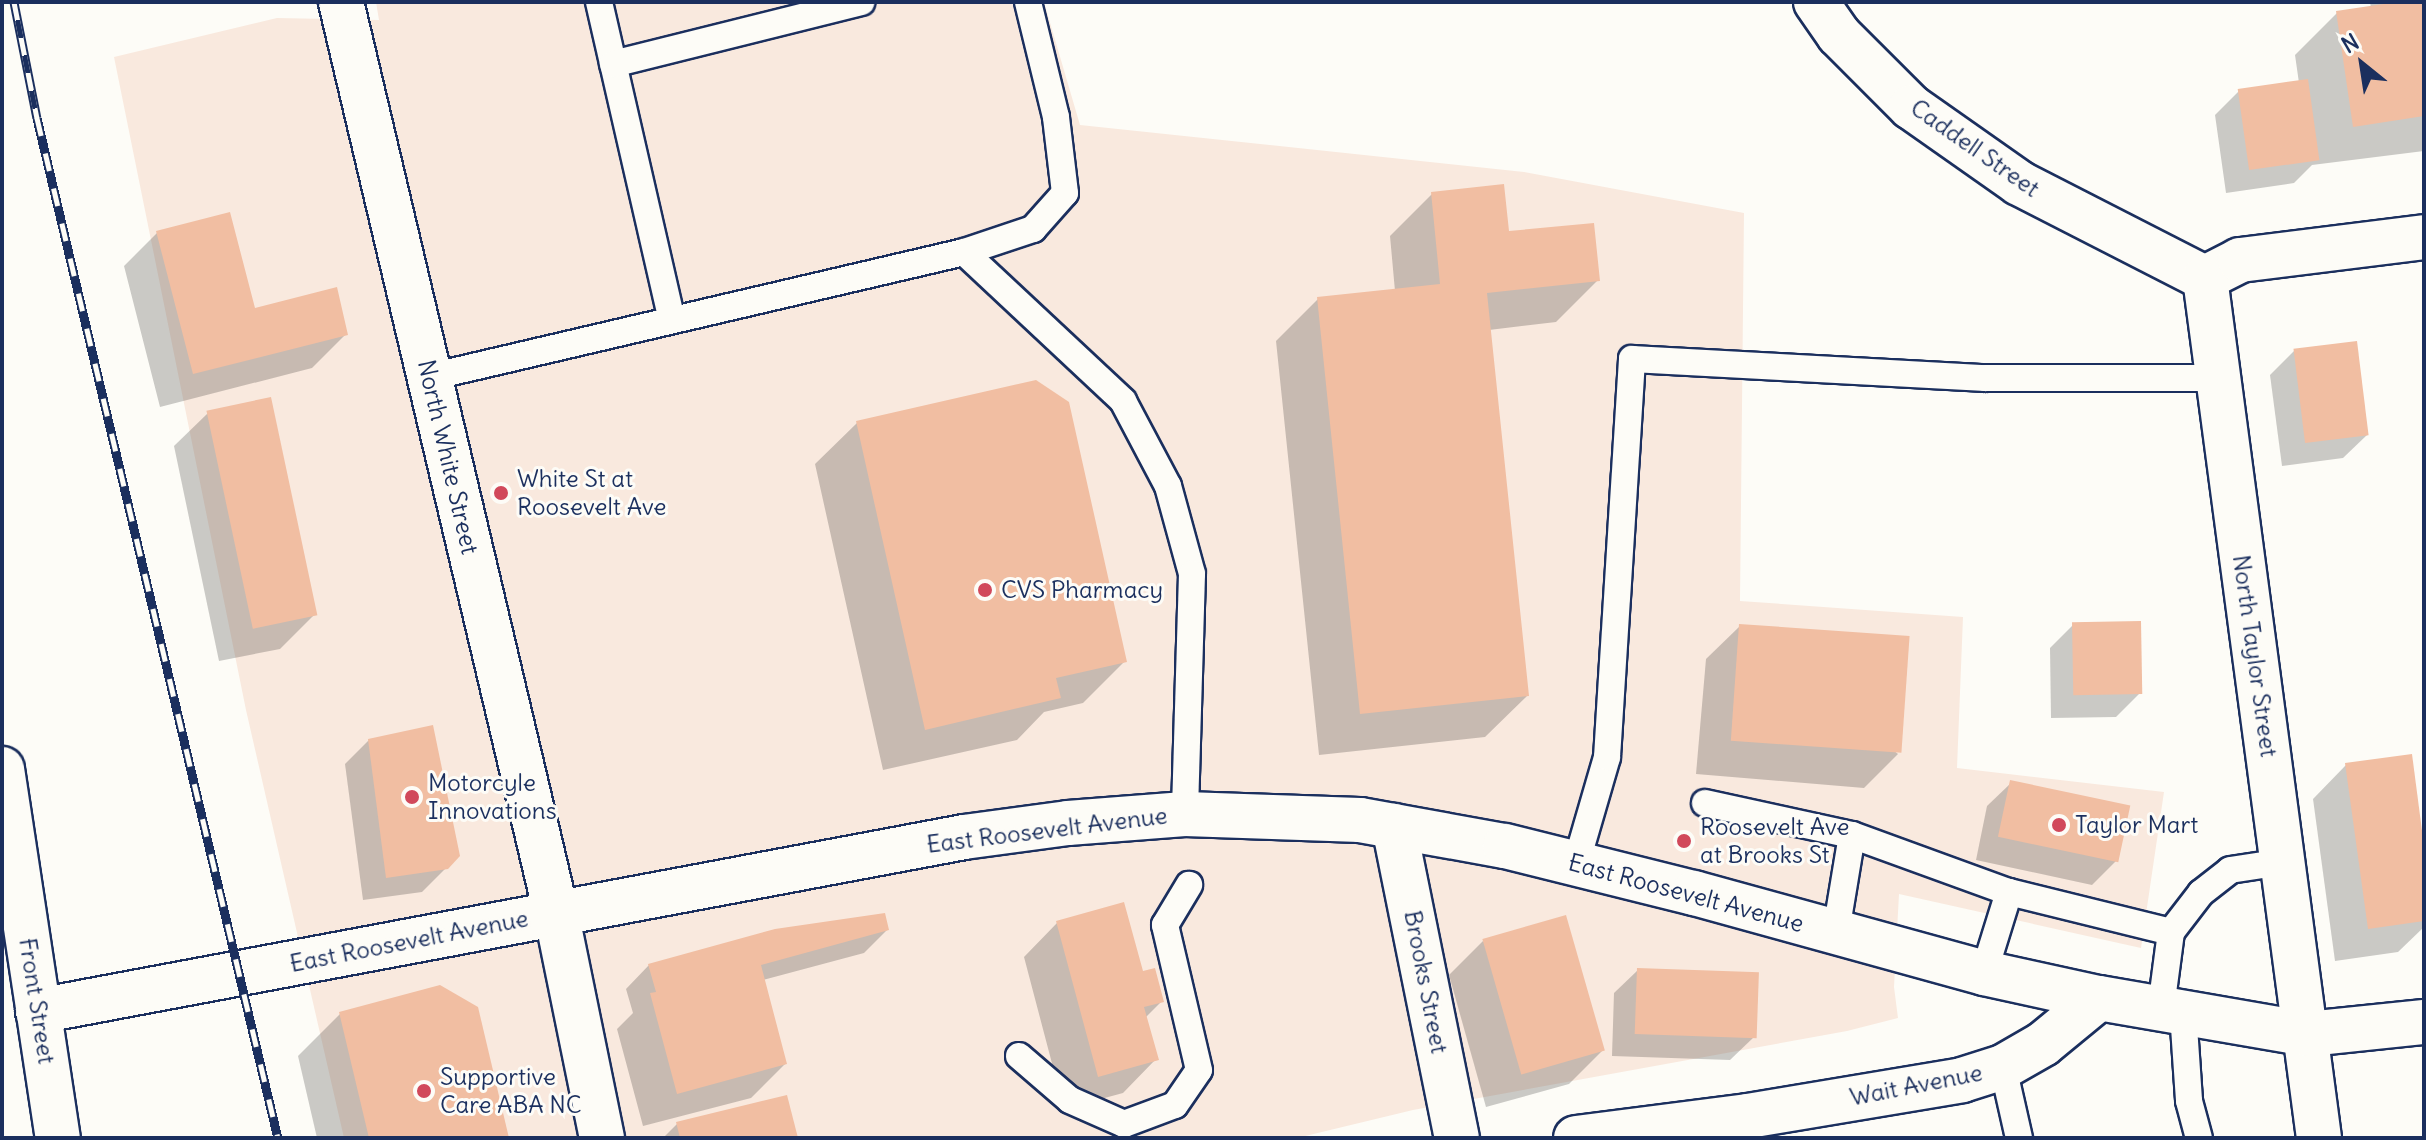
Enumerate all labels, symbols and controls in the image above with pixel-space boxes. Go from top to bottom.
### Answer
north arrow [2322,24,2402,104]
text: N [2336,27,2364,59]
street label: Caddell Street [1905,93,2045,203]
street label: North White Street [412,357,484,557]
place label: White St at Roosevelt Ave [517,465,666,521]
marker: White St at Roosevelt Ave [492,484,510,502]
street label: North Taylor Street [2227,553,2283,759]
place label: CVS Pharmacy [1001,576,1163,604]
marker: CVS Pharmacy [976,581,994,599]
place label: Motorcyle Innovations [428,769,557,825]
marker: Motorcyle Innovations [403,788,421,806]
street label: East Roosevelt Avenue [925,801,1169,859]
place label: Taylor Mart [2075,811,2198,839]
place label: Roosevelt Ave at Brooks St [1700,813,1849,869]
marker: Taylor Mart [2050,816,2068,834]
marker: Roosevelt Ave at Brooks St [1675,832,1693,850]
street label: East Roosevelt Avenue [1565,848,1807,938]
street label: East Roosevelt Avenue [287,904,531,978]
street label: Brooks Street [1398,908,1454,1056]
street label: Front Street [13,936,61,1066]
street label: Wait Avenue [1847,1058,1985,1112]
place label: Supportive Care ABA NC [440,1063,582,1119]
marker: Supportive Care ABA NC [415,1082,433,1100]

